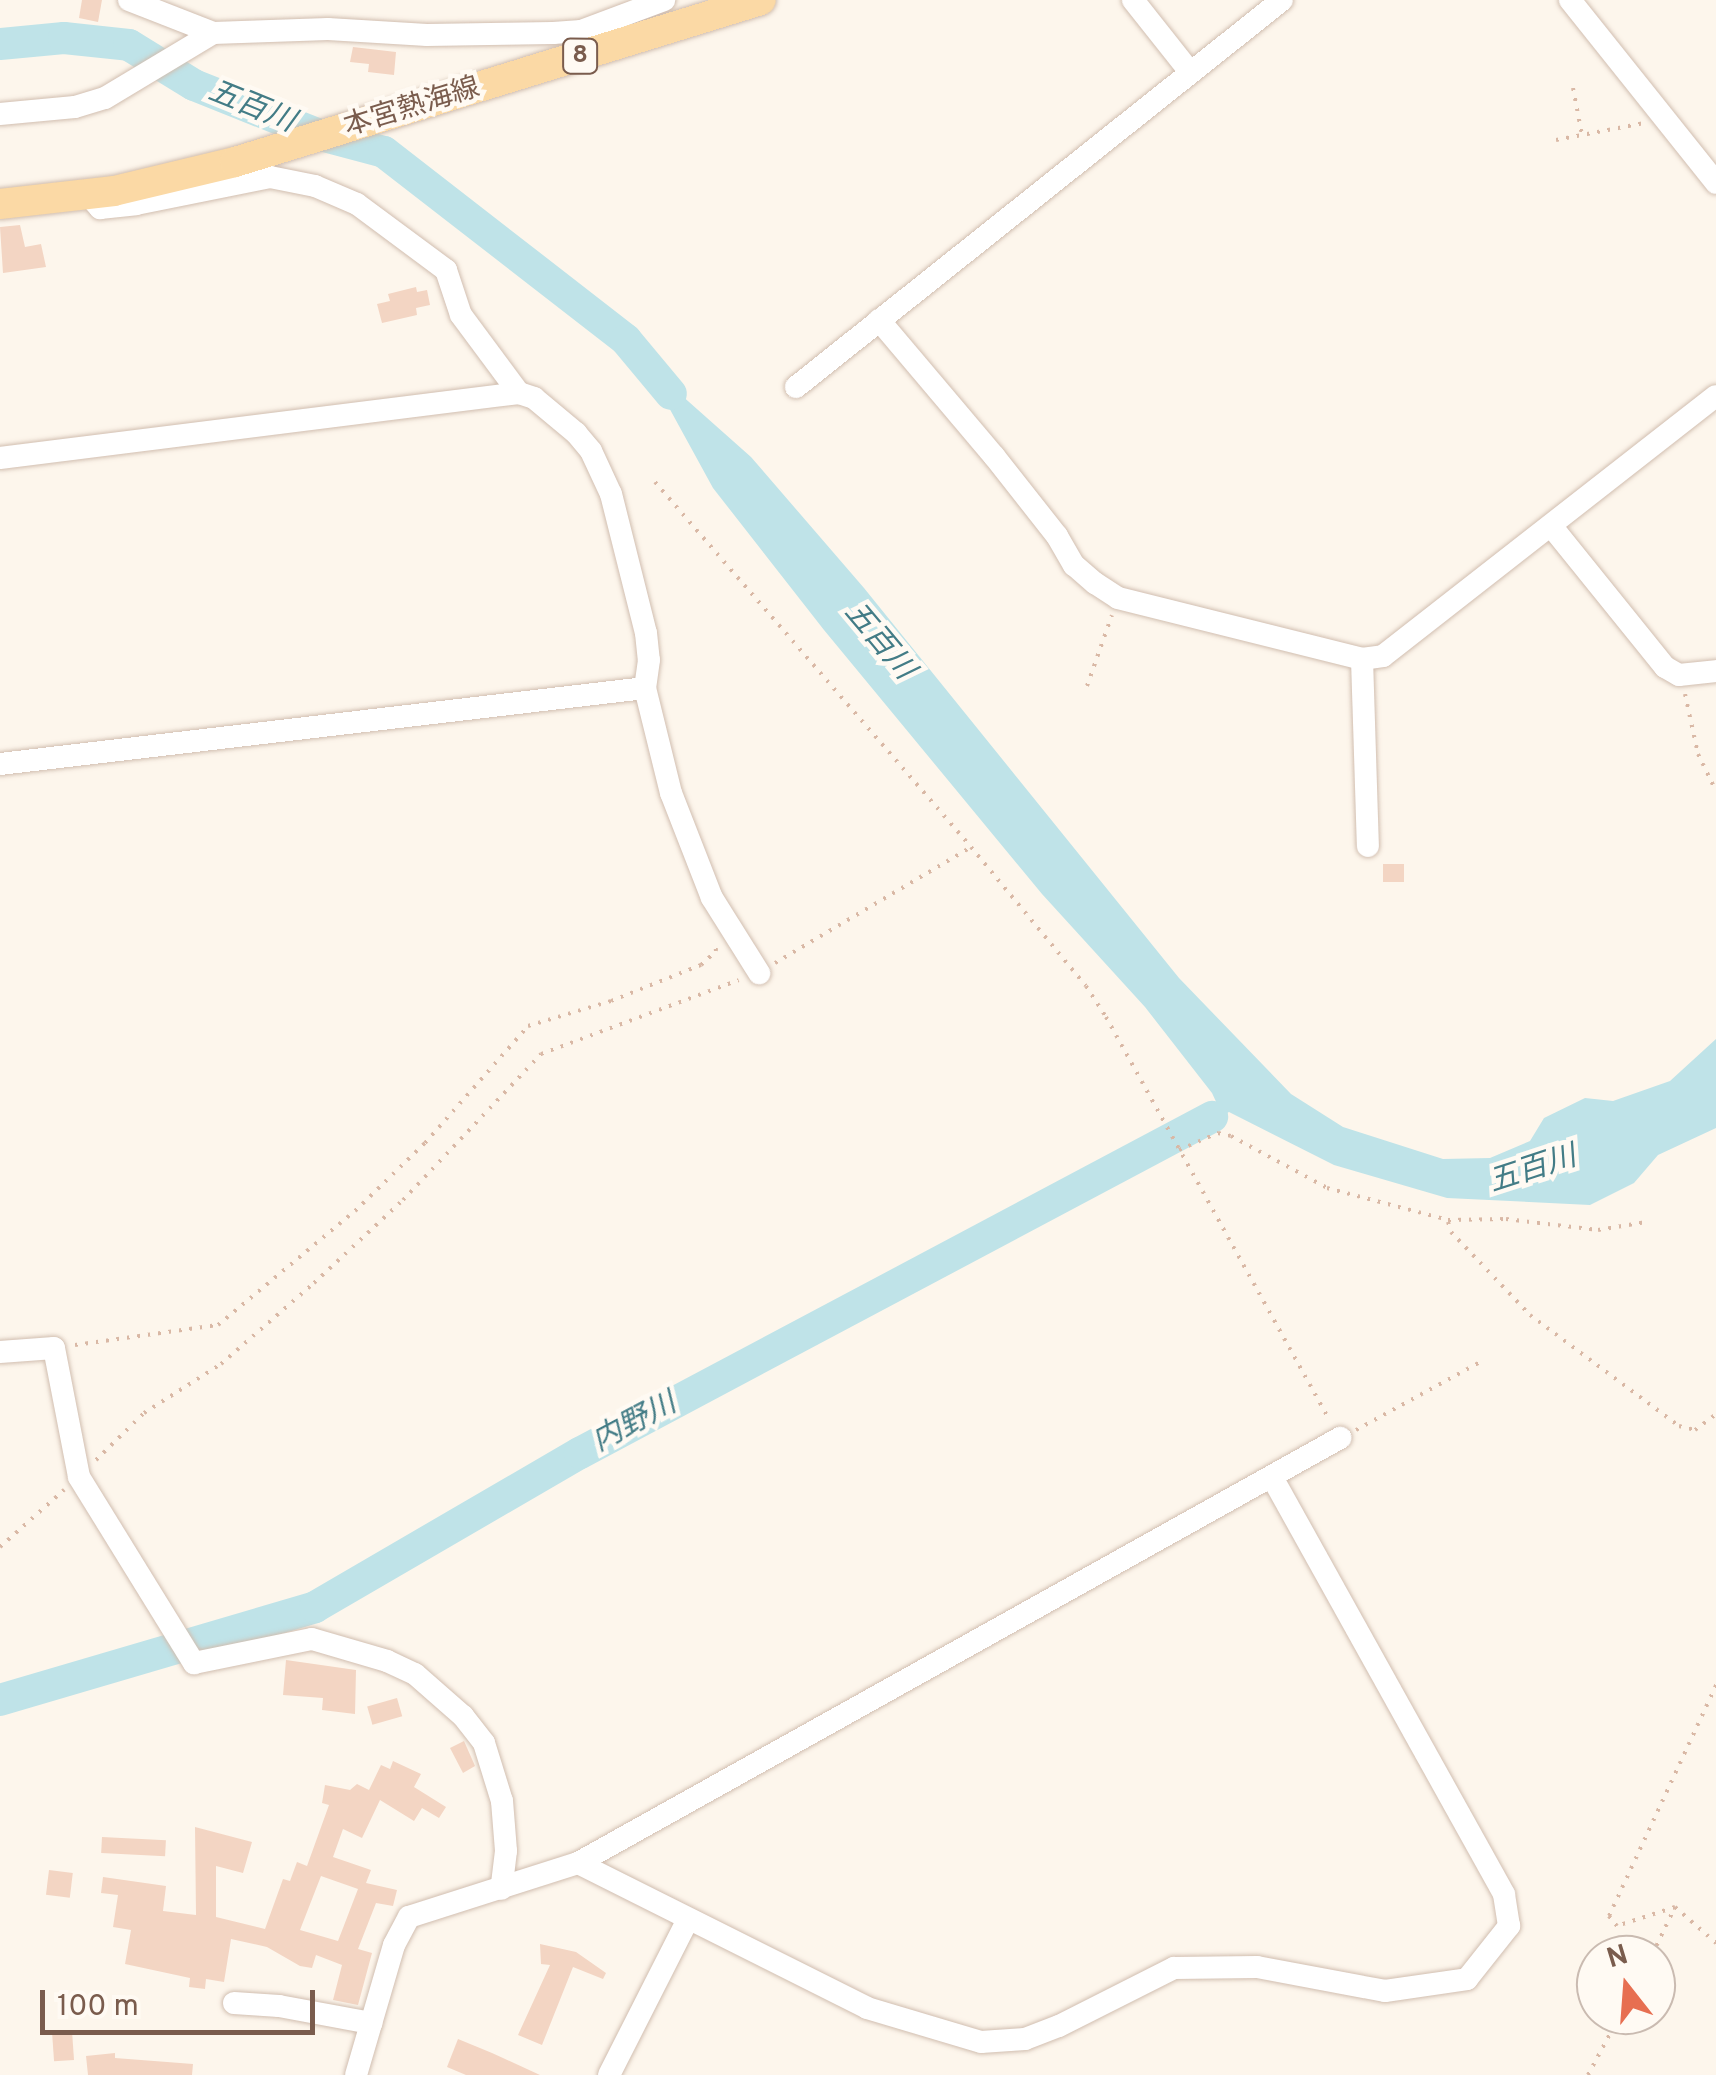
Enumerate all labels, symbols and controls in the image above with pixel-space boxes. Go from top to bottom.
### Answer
road number: 8 [560,36,600,76]
street label: 本宮熱海線 [340,71,484,145]
water label: 五百川 [203,74,299,142]
water label: 五百川 [835,596,921,688]
water label: 五百川 [1485,1140,1581,1202]
water label: 内野川 [587,1387,683,1461]
north arrow [1576,1935,1676,2035]
text: N [1603,1938,1633,1978]
scale bar [45,1970,320,2032]
text: 100 m [57,1989,139,2026]

